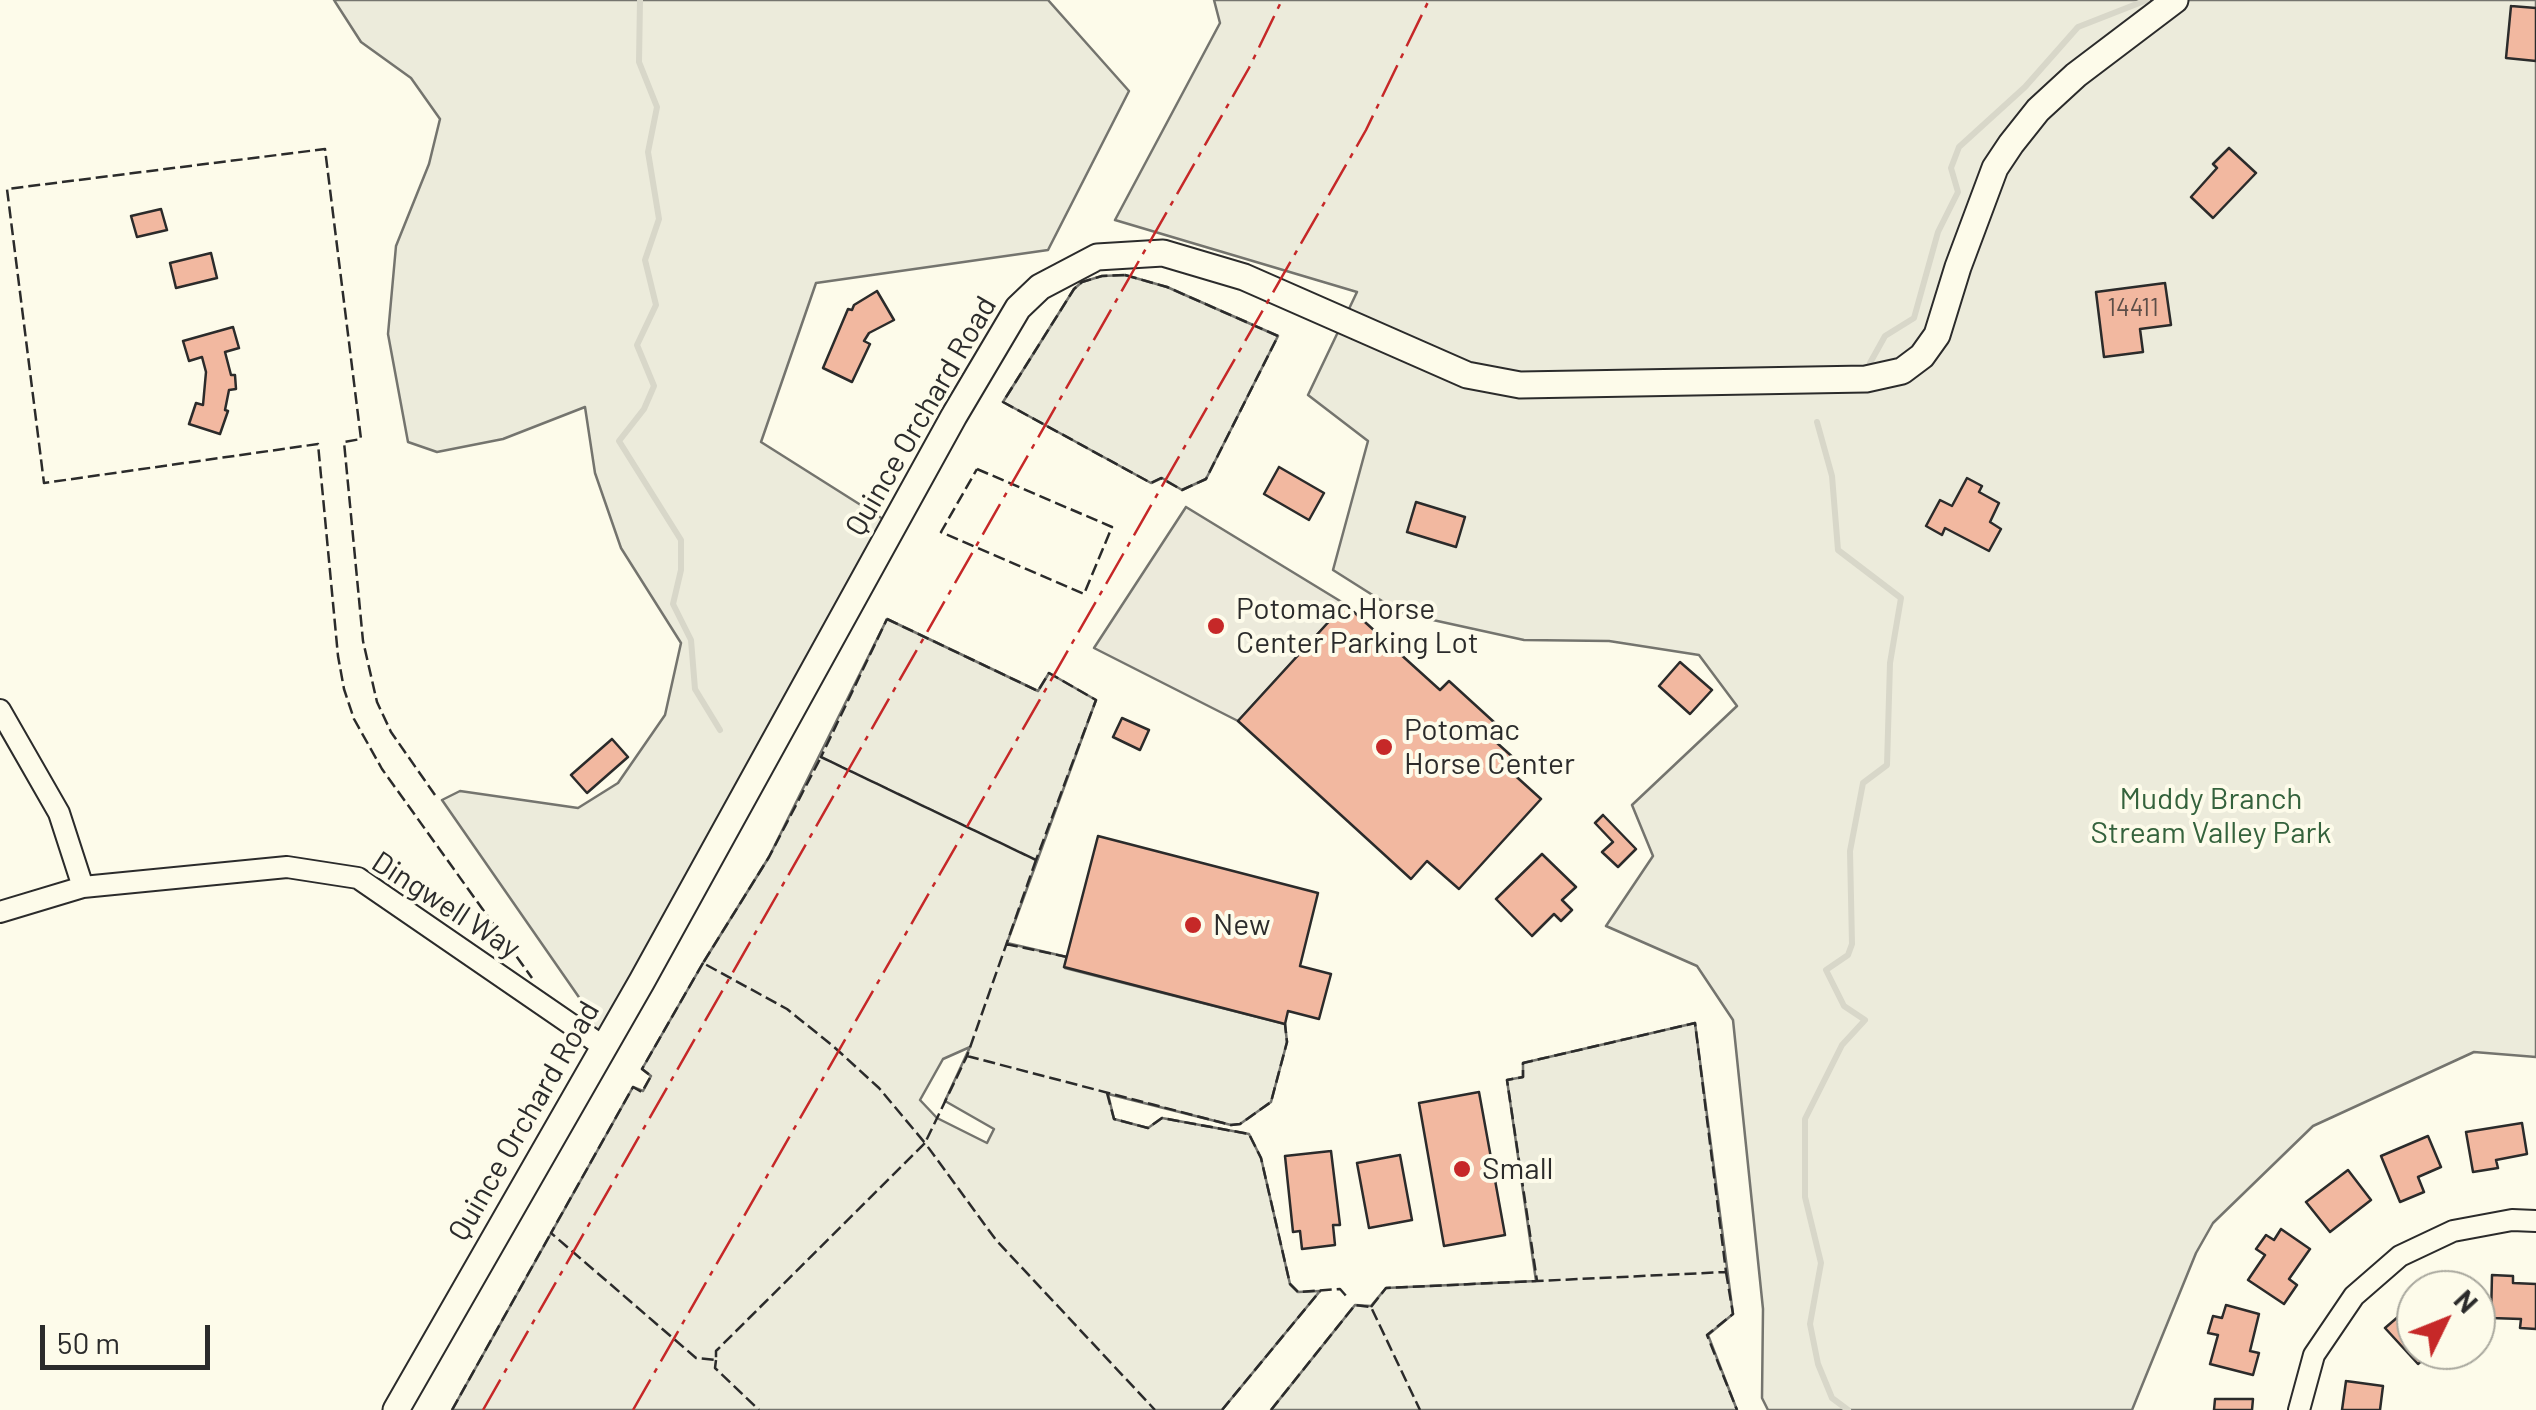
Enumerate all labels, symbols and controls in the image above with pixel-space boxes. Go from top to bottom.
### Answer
street label: Quince Orchard Road [838,290,1004,542]
house number: 14411 [2107,293,2159,323]
place label: Potomac Horse Center Parking Lot [1236,591,1479,662]
marker: Potomac Horse Center Parking Lot [1205,615,1227,637]
place label: Potomac Horse Center [1404,712,1575,782]
marker: Potomac Horse Center [1373,736,1395,758]
park label: Muddy Branch Stream Valley Park [2091,781,2331,852]
street label: Dingwell Way [365,844,527,966]
place label: New [1213,907,1271,943]
marker: New [1182,914,1204,936]
street label: Quince Orchard Road [441,995,607,1247]
place label: Small [1482,1151,1553,1187]
marker: Small [1451,1158,1473,1180]
north arrow [2396,1270,2496,1370]
text: N [2448,1282,2485,1319]
scale bar [45,1305,215,1367]
text: 50 m [57,1324,120,1360]

